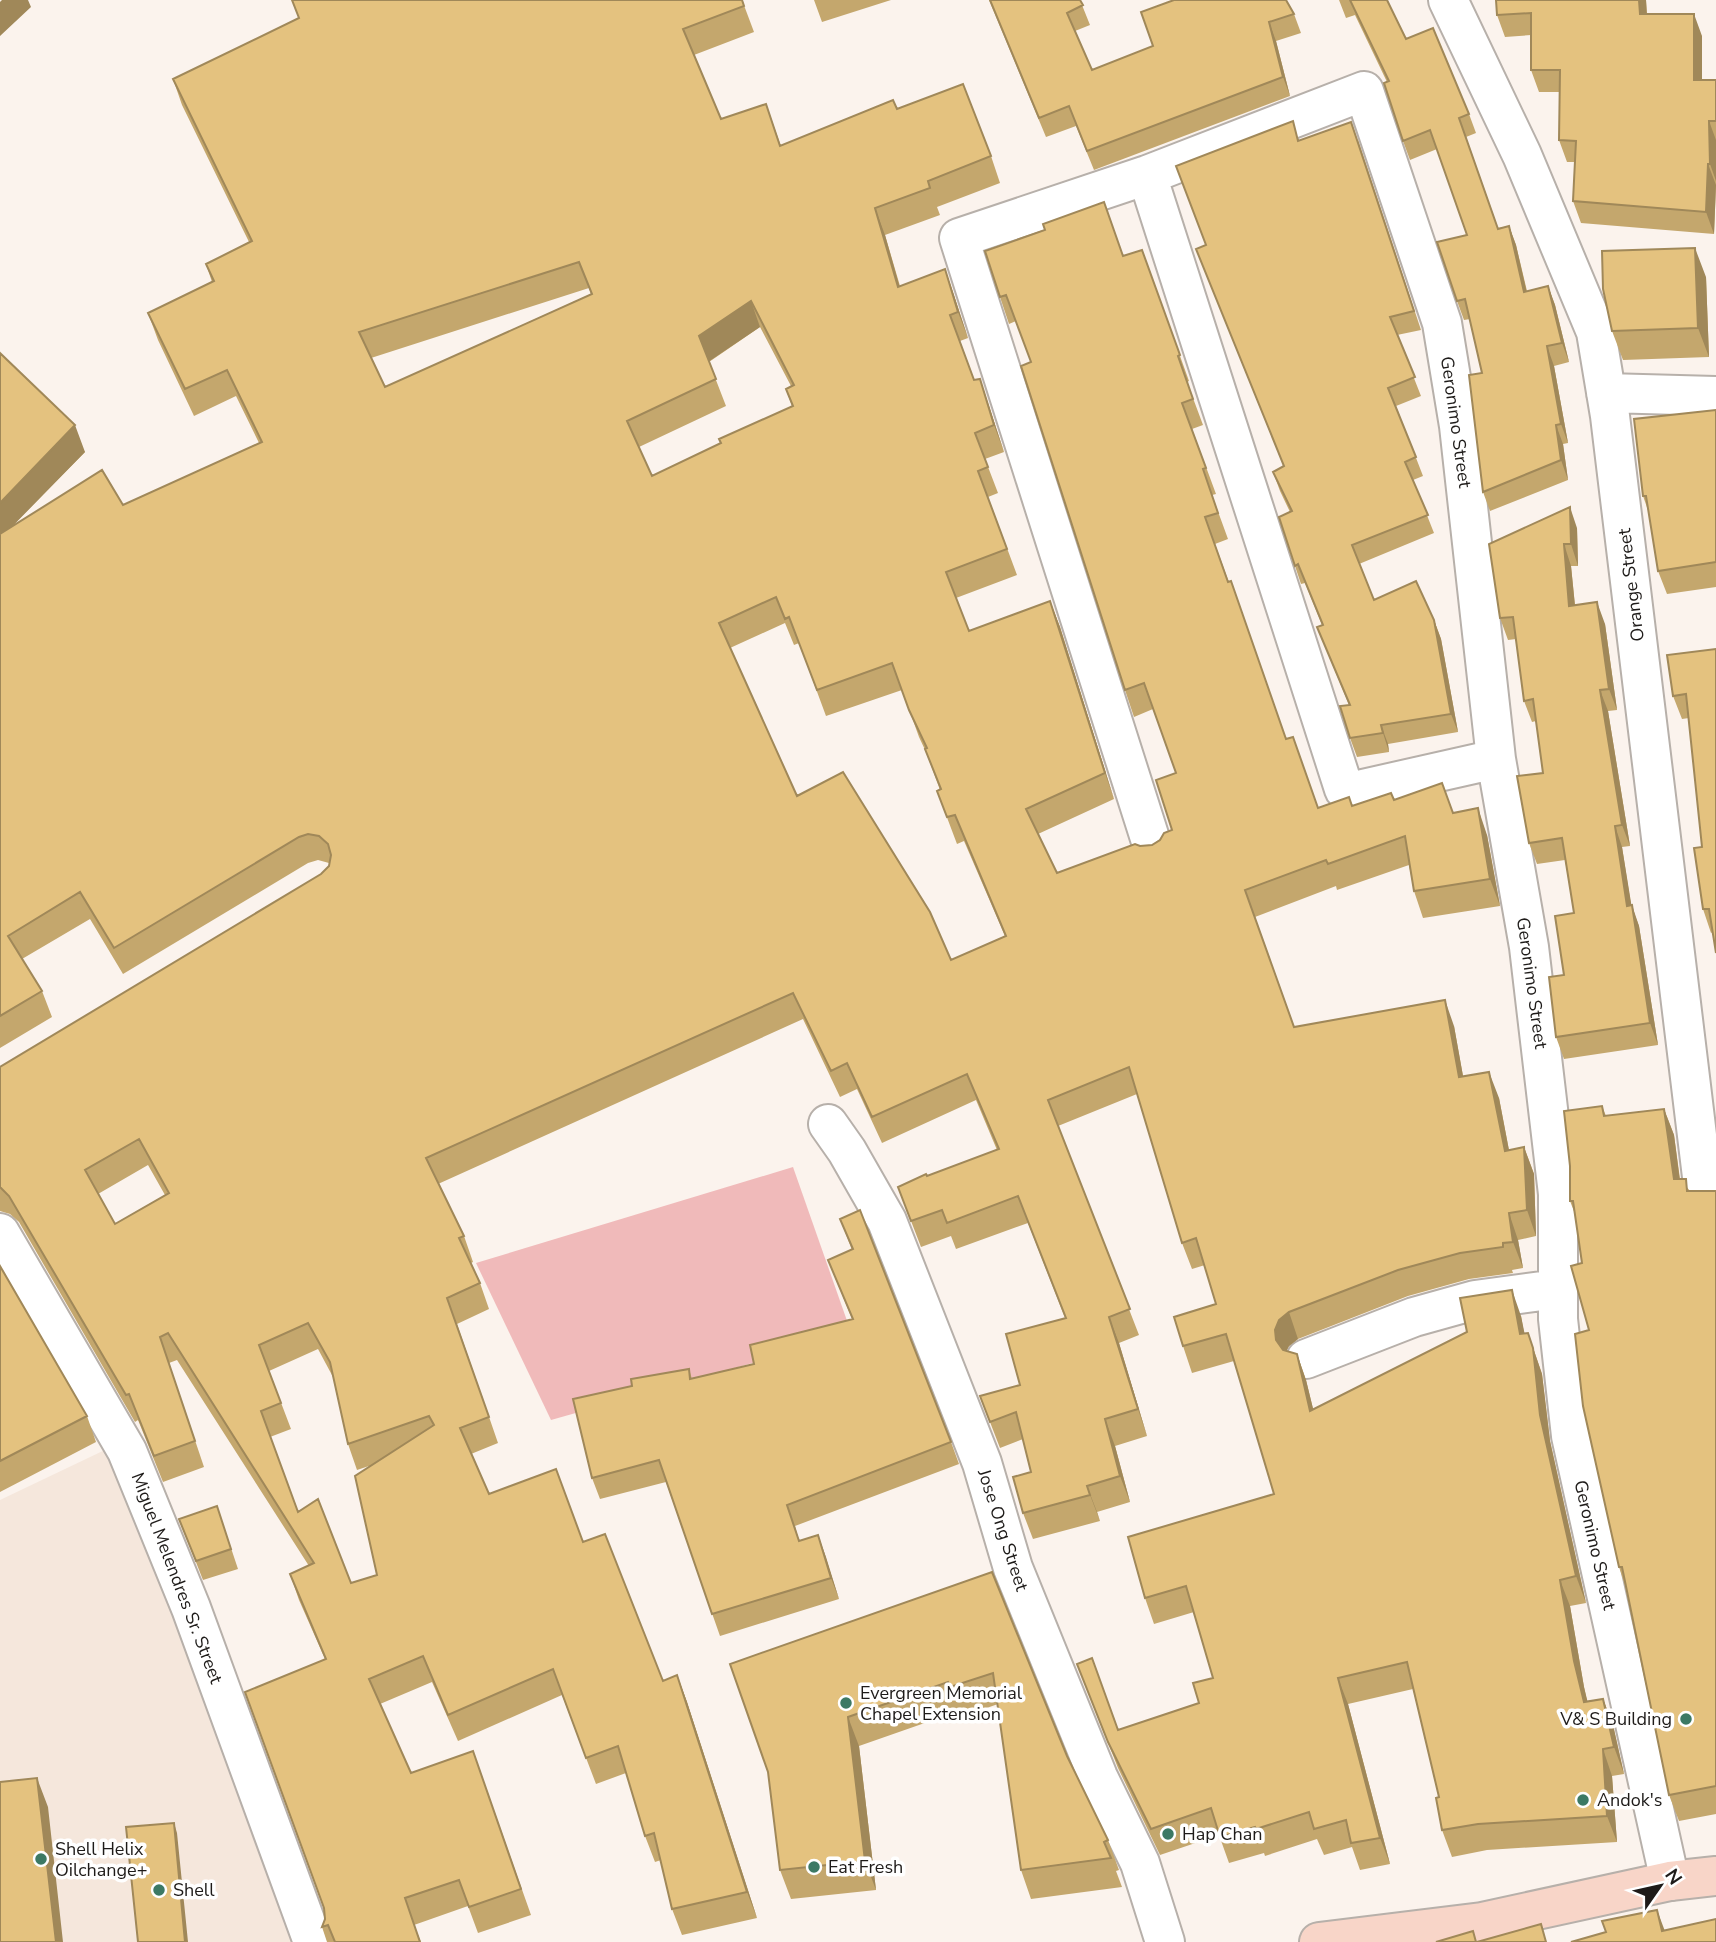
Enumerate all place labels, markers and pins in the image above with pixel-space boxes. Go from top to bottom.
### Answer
place label: Evergreen Memorial Chapel Extension [860,1681,1023,1726]
marker: Evergreen Memorial Chapel Extension [838,1695,854,1711]
place label: V& S Building [1559,1707,1672,1731]
marker: V& S Building [1678,1711,1694,1727]
place label: Andok's [1597,1788,1662,1812]
marker: Andok's [1575,1792,1591,1808]
place label: Hap Chan [1182,1822,1262,1846]
marker: Hap Chan [1160,1826,1176,1842]
place label: Shell Helix Oilchange+ [55,1837,147,1882]
marker: Shell Helix Oilchange+ [33,1851,49,1867]
place label: Eat Fresh [828,1855,903,1879]
marker: Eat Fresh [806,1859,822,1875]
place label: Shell [173,1878,215,1902]
marker: Shell [151,1882,167,1898]

